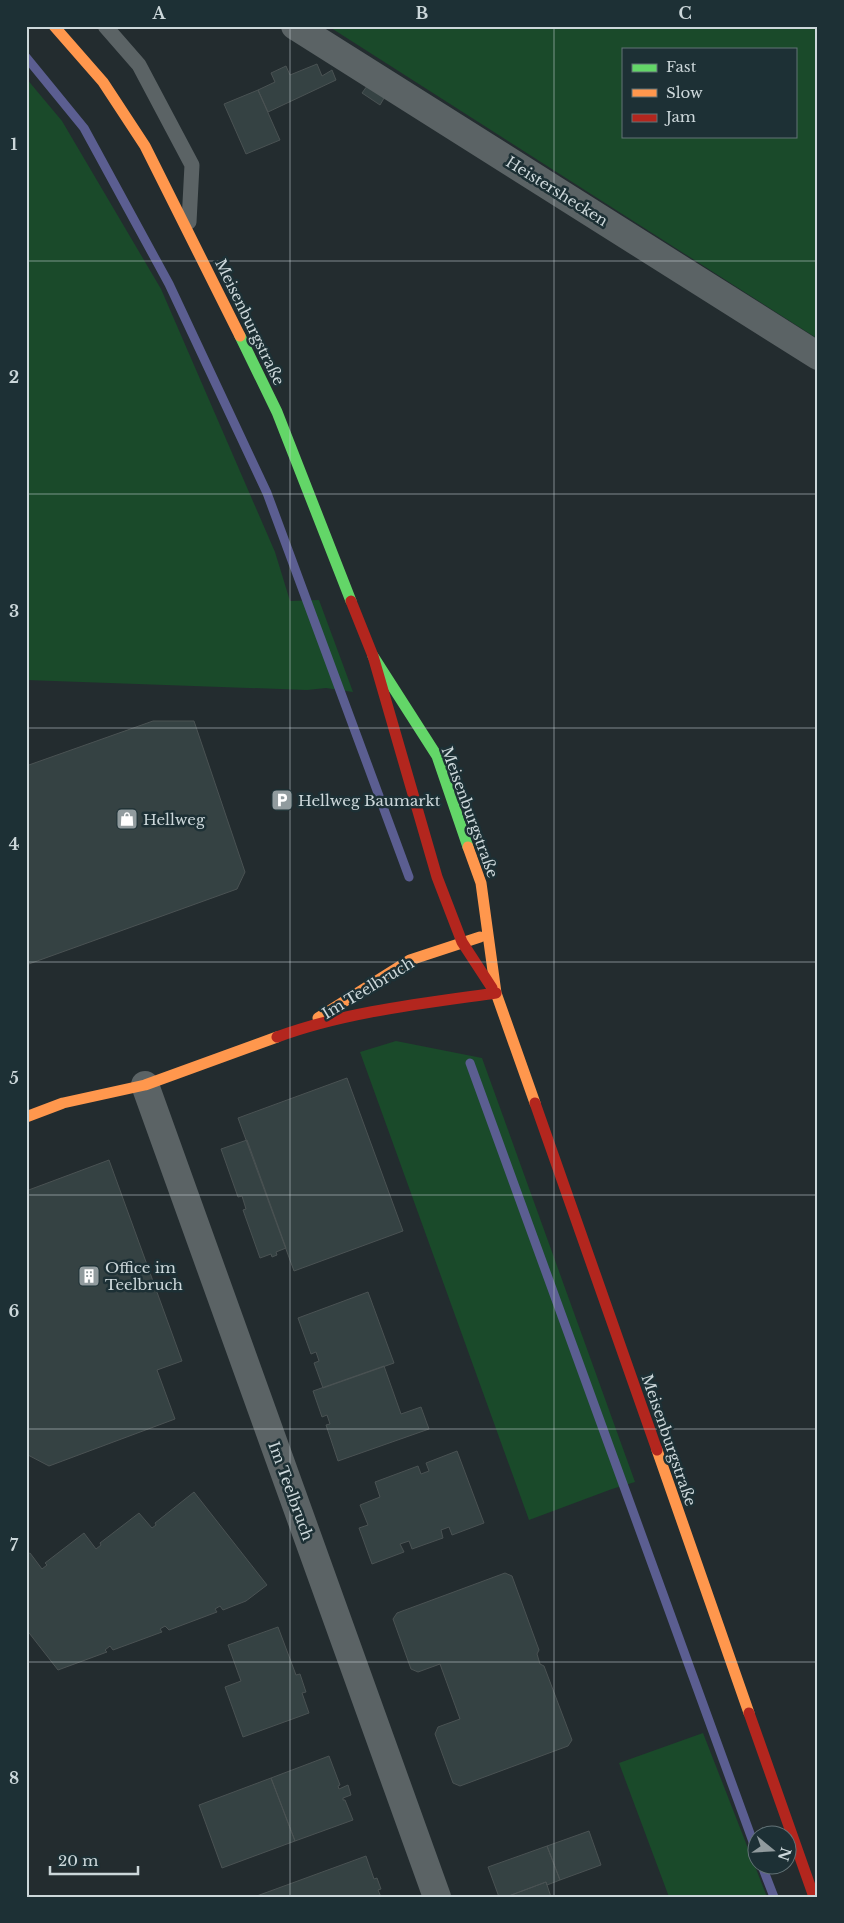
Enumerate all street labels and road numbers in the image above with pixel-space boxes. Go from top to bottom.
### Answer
street label: Heistershecken [502,152,612,230]
street label: Meisenburgstraße [211,256,289,388]
street label: Meisenburgstraße [437,744,503,880]
street label: Im Teelbruch [319,953,417,1023]
street label: Meisenburgstraße [638,1372,700,1508]
street label: Im Teelbruch [264,1439,318,1543]

